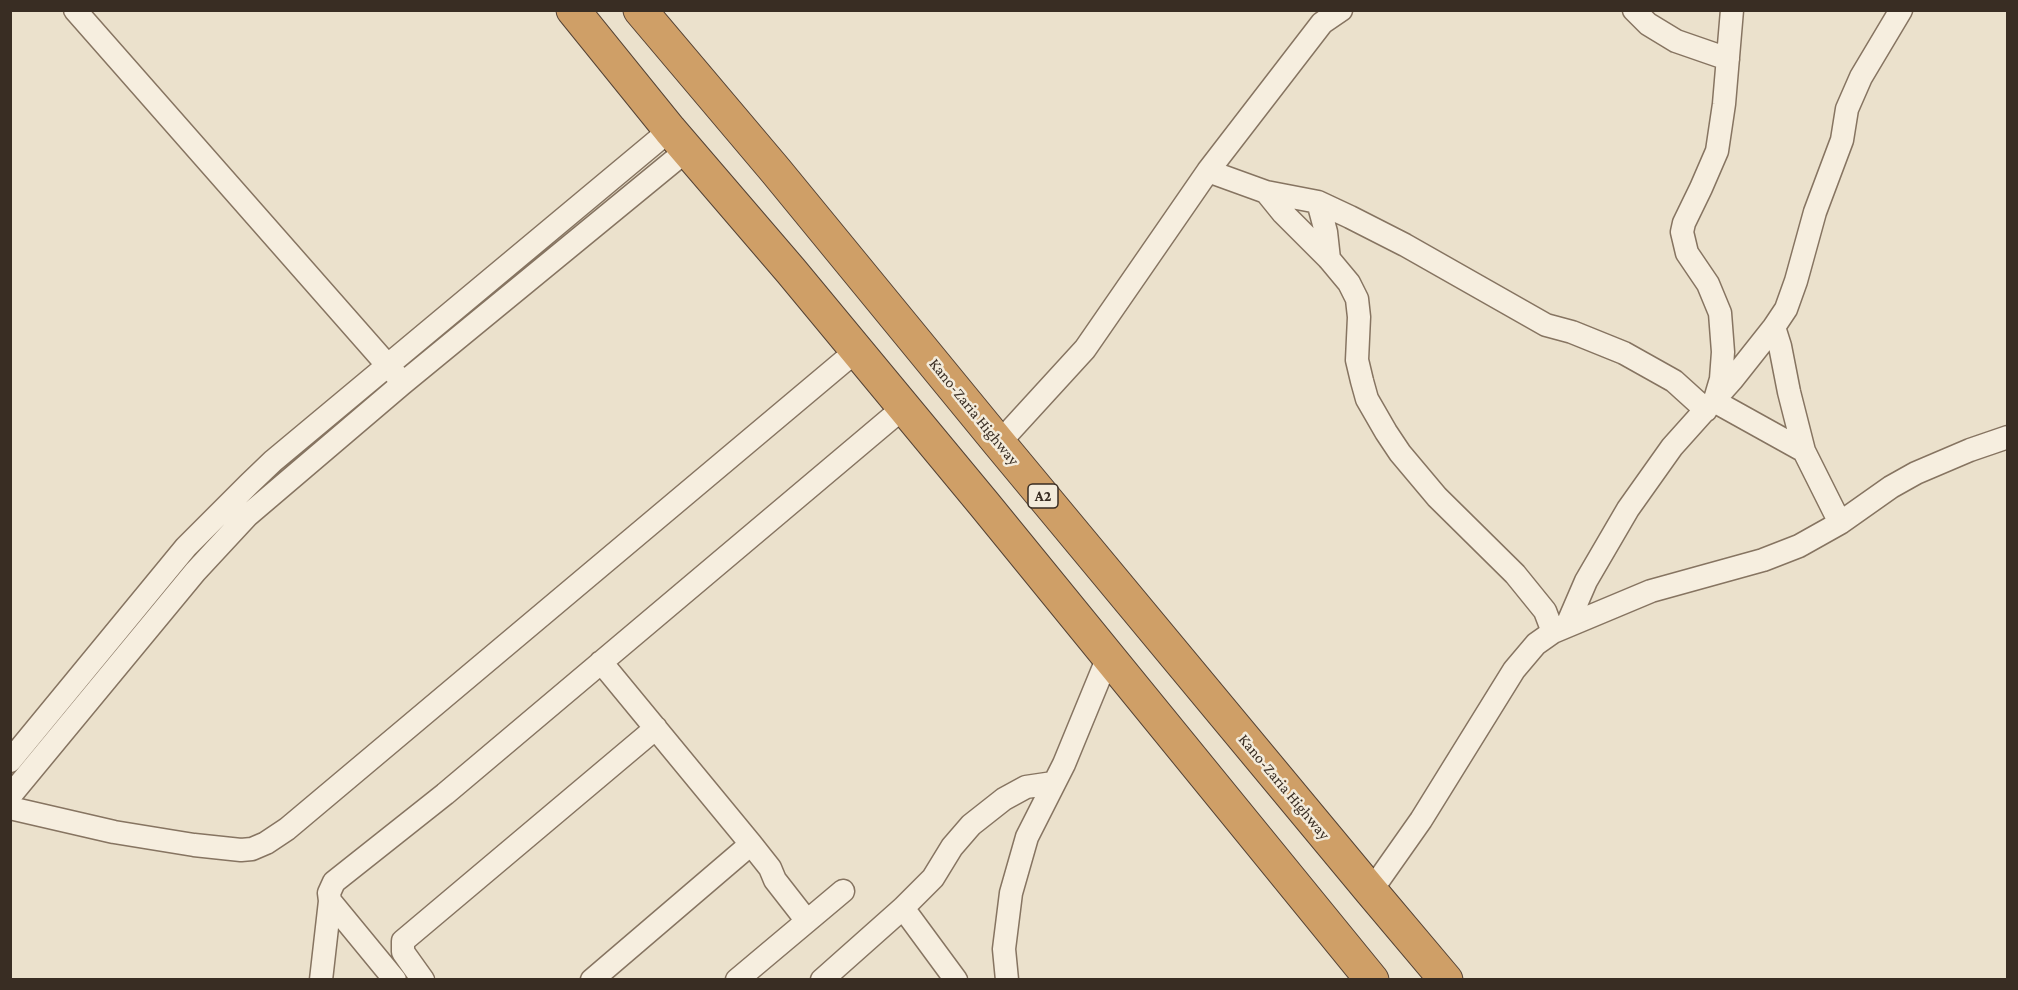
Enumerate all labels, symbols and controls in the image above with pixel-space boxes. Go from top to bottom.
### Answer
street label: Kano-Zaria Highway [925,355,1023,469]
road number: A2 [1028,484,1058,508]
street label: Kano-Zaria Highway [1234,730,1334,844]

